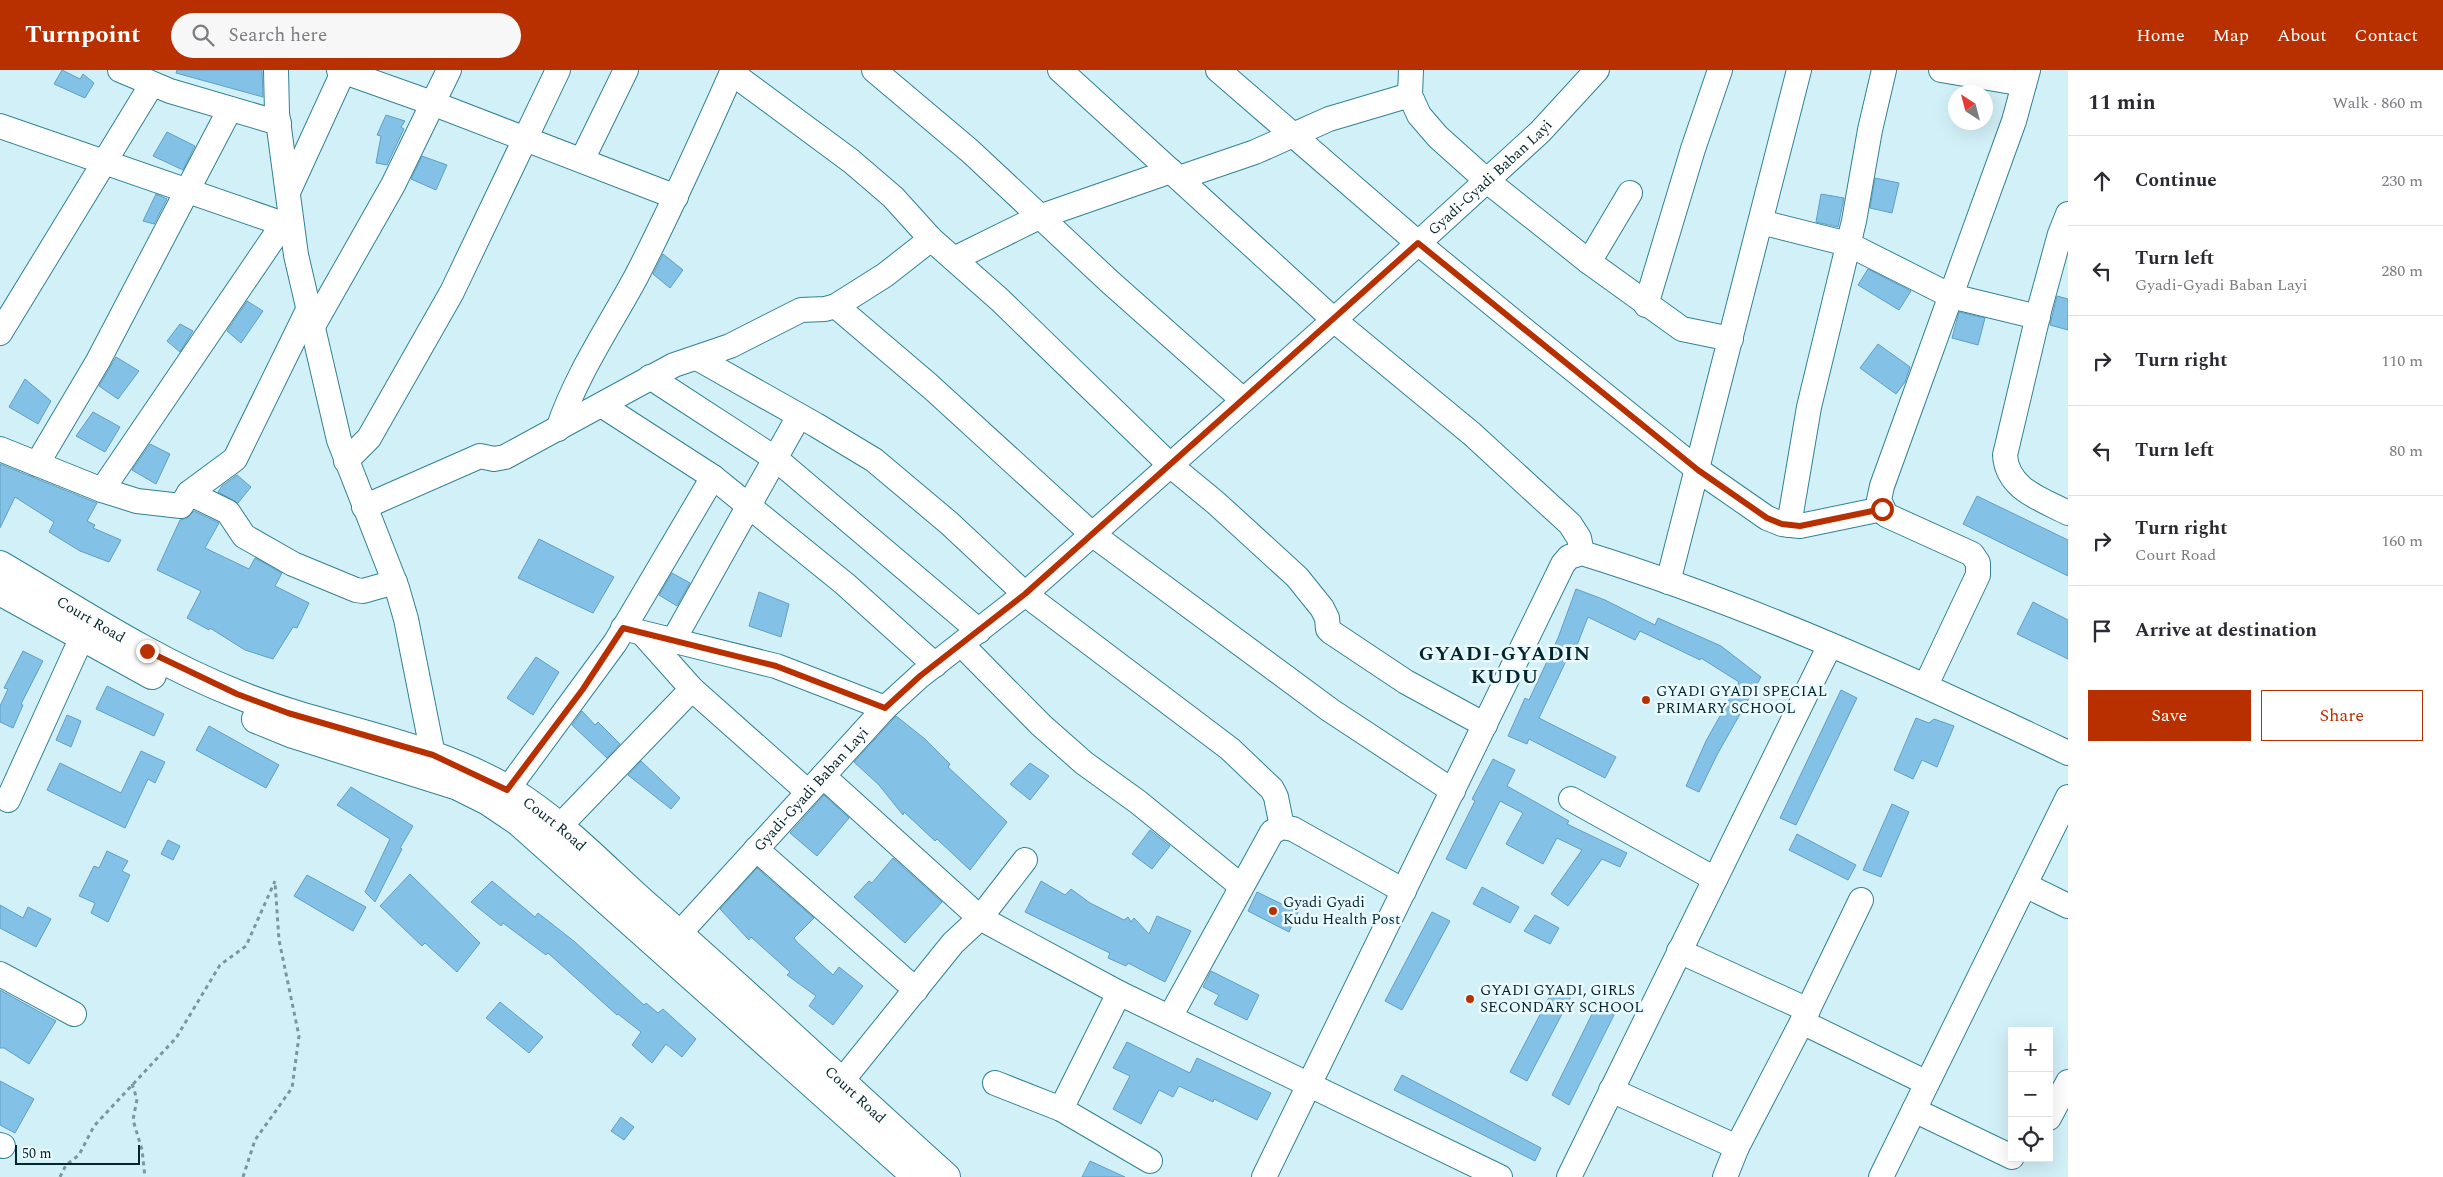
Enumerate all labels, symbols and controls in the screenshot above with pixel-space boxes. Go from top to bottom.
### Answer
search box [171,13,521,58]
text: Turnpoint [25,17,141,53]
icon: search [189,21,217,49]
text: Search here [229,21,327,50]
text: Home [2136,22,2185,49]
text: Map [2213,22,2249,49]
text: About [2277,22,2327,49]
text: Contact [2355,22,2418,49]
north arrow [1948,85,1993,130]
text: 11 min [2088,87,2156,119]
text: Walk · 860 m [2332,91,2423,115]
street label: Gyadi-Gyadi Baban Layi [1423,115,1558,241]
text: Continue [2135,166,2217,195]
icon: ahead [2088,167,2116,195]
text: 230 m [2381,169,2423,193]
text: Turn left [2135,244,2214,273]
icon: left [2088,257,2116,285]
text: 280 m [2381,259,2423,283]
text: Gyadi-Gyadi Baban Layi [2135,273,2307,297]
text: Turn right [2135,346,2228,375]
icon: right [2088,347,2116,375]
text: 110 m [2381,349,2423,373]
text: Turn left [2135,436,2214,465]
icon: left [2088,437,2116,465]
text: 80 m [2389,439,2423,463]
route start [1871,498,1894,521]
text: Turn right [2135,514,2228,543]
icon: right [2088,527,2116,555]
text: 160 m [2381,529,2423,553]
text: Court Road [2135,543,2216,567]
street label: Court Road [52,590,129,649]
text: Arrive at destination [2135,616,2317,645]
icon: arrive [2088,617,2116,645]
district label: GYADI-GYADIN KUDU [1419,639,1591,692]
route end [136,640,159,663]
place label: GYADI GYADI SPECIAL PRIMARY SCHOOL [1656,680,1827,720]
button: Save [2088,690,2251,741]
button: Share [2261,690,2423,741]
marker: GYADI GYADI SPECIAL PRIMARY SCHOOL [1640,694,1652,706]
street label: Gyadi-Gyadi Baban Layi [748,722,874,857]
street label: Court Road [518,791,591,857]
place label: Gyadi Gyadi Kudu Health Post [1283,891,1400,931]
marker: Gyadi Gyadi Kudu Health Post [1267,905,1279,917]
place label: GYADI GYADI, GIRLS SECONDARY SCHOOL [1480,979,1644,1019]
marker: GYADI GYADI, GIRLS SECONDARY SCHOOL [1464,993,1476,1005]
map controls [2008,1027,2053,1162]
button: + [2008,1027,2053,1072]
street label: Court Road [819,1061,891,1129]
button: − [2008,1072,2053,1117]
button: locate [2008,1117,2053,1162]
scale bar [15,1142,140,1165]
text: 50 m [22,1143,52,1164]

